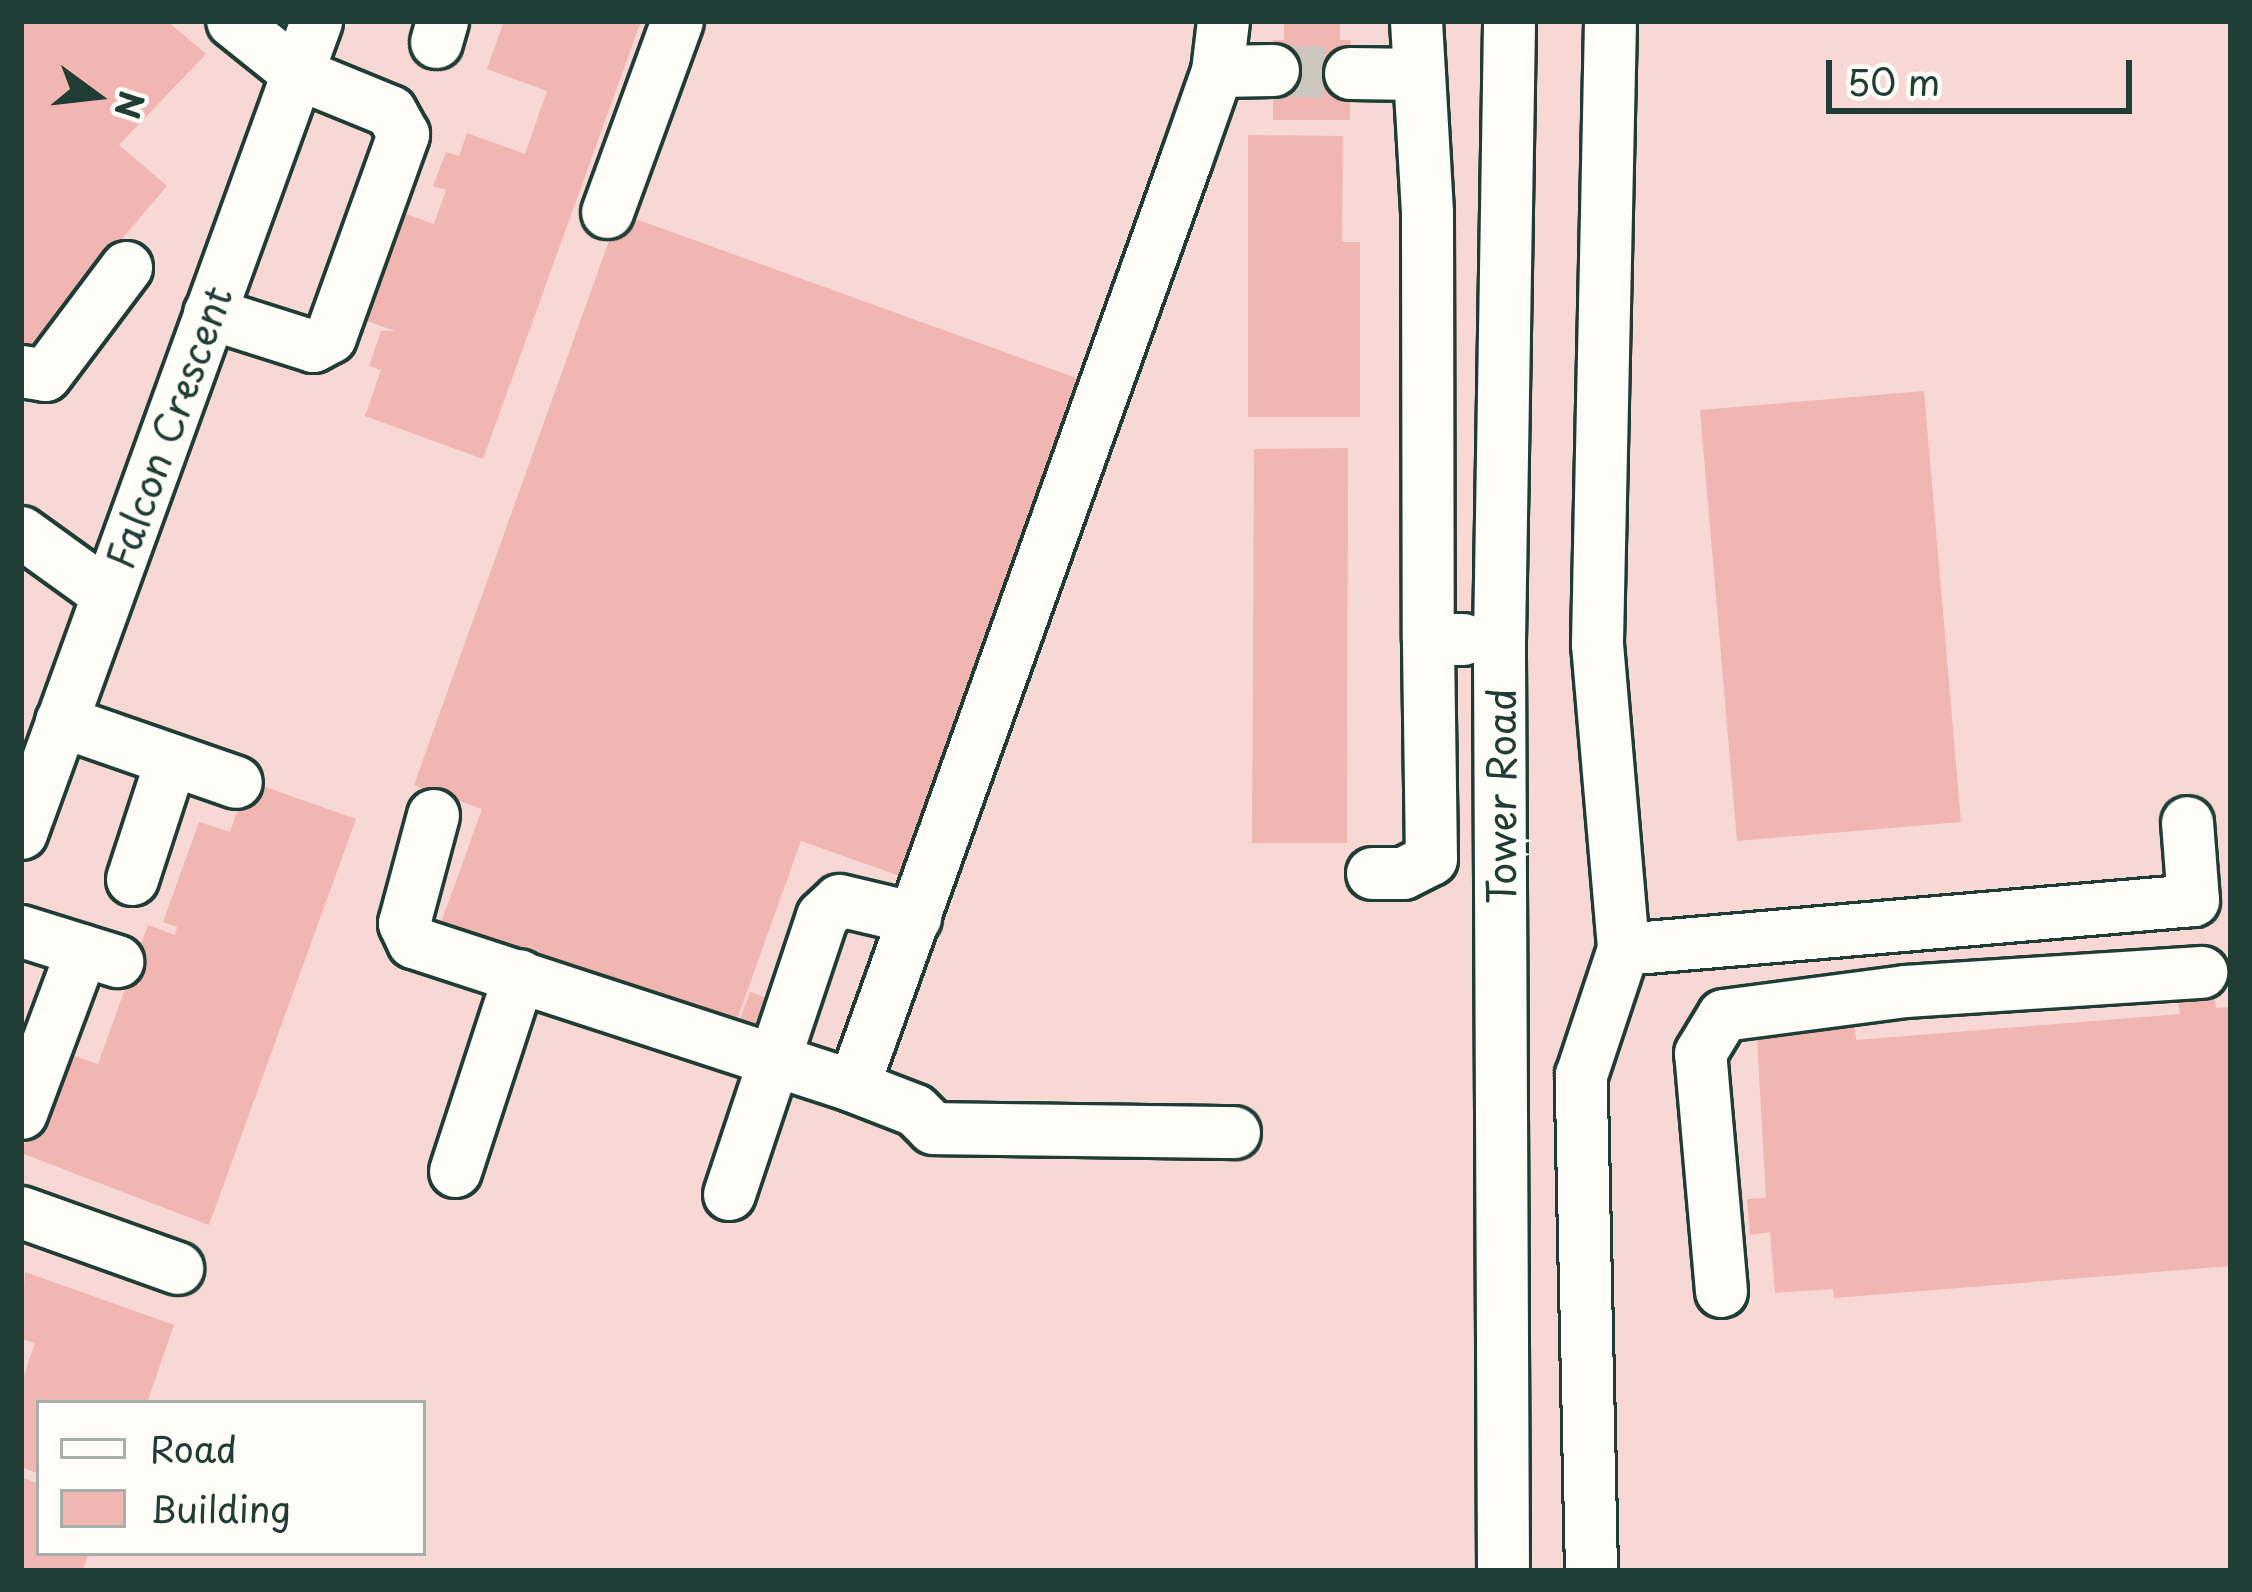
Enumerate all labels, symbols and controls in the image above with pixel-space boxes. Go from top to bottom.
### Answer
north arrow [36,36,156,156]
scale bar [1832,36,2138,110]
text: 50 m [1847,54,1940,108]
text: N [103,86,158,124]
street label: Falcon Crescent [95,279,241,575]
street label: Tower Road [1477,688,1523,904]
legend [36,1400,426,1556]
text: Road [150,1421,237,1475]
text: Building [150,1481,291,1535]

